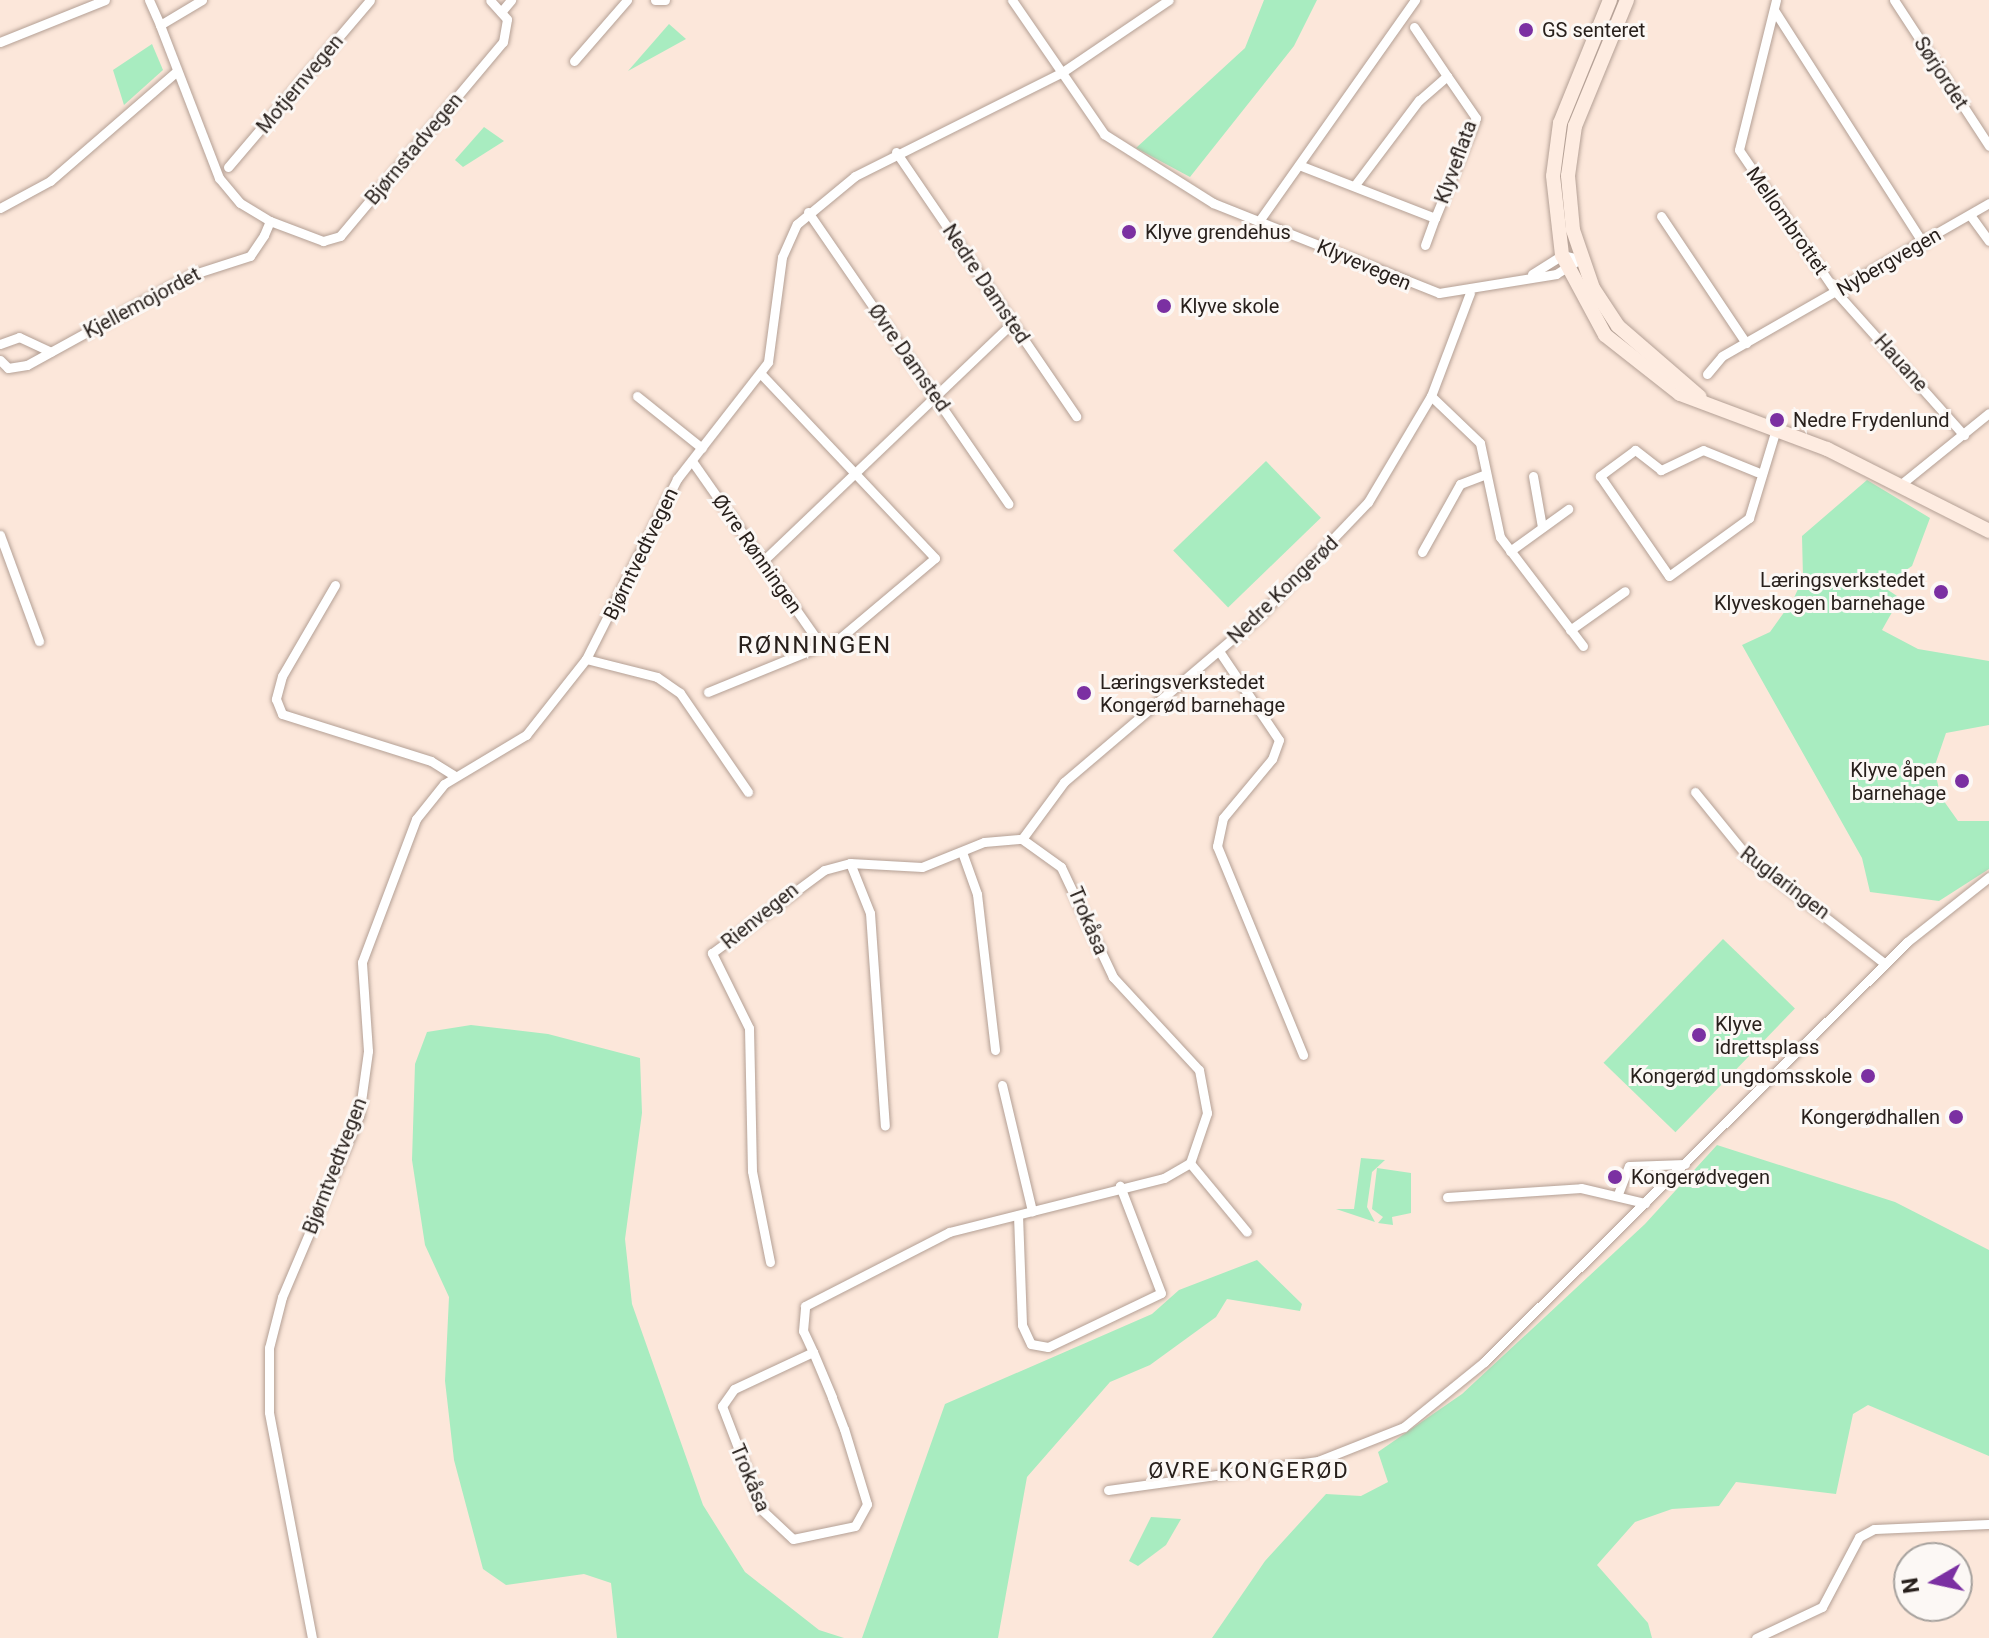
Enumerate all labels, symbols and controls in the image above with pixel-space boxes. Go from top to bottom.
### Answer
place label: GS senteret [1542,18,1645,42]
marker: GS senteret [1517,21,1535,39]
street label: Motjernvegen [252,30,348,138]
street label: Sørjordet [1909,32,1973,114]
street label: Bjørnstadvegen [360,88,468,210]
street label: Klyveflata [1430,117,1482,207]
street label: Mellombrottet [1741,162,1833,280]
street label: Nedre Damsted [937,220,1035,348]
place label: Klyve grendehus [1145,220,1291,244]
street label: Nybergvegen [1833,222,1945,302]
marker: Klyve grendehus [1120,223,1138,241]
street label: Klyvevegen [1313,234,1415,296]
street label: Kjellemojordet [80,262,204,344]
place label: Klyve skole [1180,294,1279,318]
marker: Klyve skole [1155,297,1173,315]
street label: Øvre Damsted [863,300,955,416]
street label: Hauane [1869,329,1933,397]
place label: Nedre Frydenlund [1793,408,1950,432]
marker: Nedre Frydenlund [1768,411,1786,429]
street label: Bjørntvedtvegen [599,484,683,624]
street label: Øvre Rønningen [707,490,807,618]
street label: Nedre Kongerød [1223,531,1343,649]
place label: Læringsverkstedet Klyveskogen barnehage [1714,568,1925,615]
marker: Læringsverkstedet Klyveskogen barnehage [1932,583,1950,601]
district label: RØNNINGEN [738,632,892,660]
place label: Læringsverkstedet Kongerød barnehage [1100,670,1285,717]
marker: Læringsverkstedet Kongerød barnehage [1075,684,1093,702]
place label: Klyve åpen barnehage [1850,758,1946,805]
marker: Klyve åpen barnehage [1953,772,1971,790]
street label: Ruglaringen [1735,842,1835,924]
street label: Rienvegen [717,878,803,954]
street label: Trokåsa [1063,883,1113,959]
place label: Klyve idrettsplass [1715,1012,1819,1059]
marker: Klyve idrettsplass [1690,1026,1708,1044]
place label: Kongerød ungdomsskole [1630,1064,1852,1088]
marker: Kongerød ungdomsskole [1859,1067,1877,1085]
street label: Bjørntvedtvegen [298,1094,372,1238]
place label: Kongerødhallen [1801,1105,1940,1129]
marker: Kongerødhallen [1947,1108,1965,1126]
place label: Kongerødvegen [1631,1165,1770,1189]
marker: Kongerødvegen [1606,1168,1624,1186]
street label: Trokåsa [725,1440,775,1516]
district label: ØVRE KONGERØD [1148,1458,1350,1484]
north arrow [1893,1542,1973,1622]
text: N [1897,1576,1924,1595]

